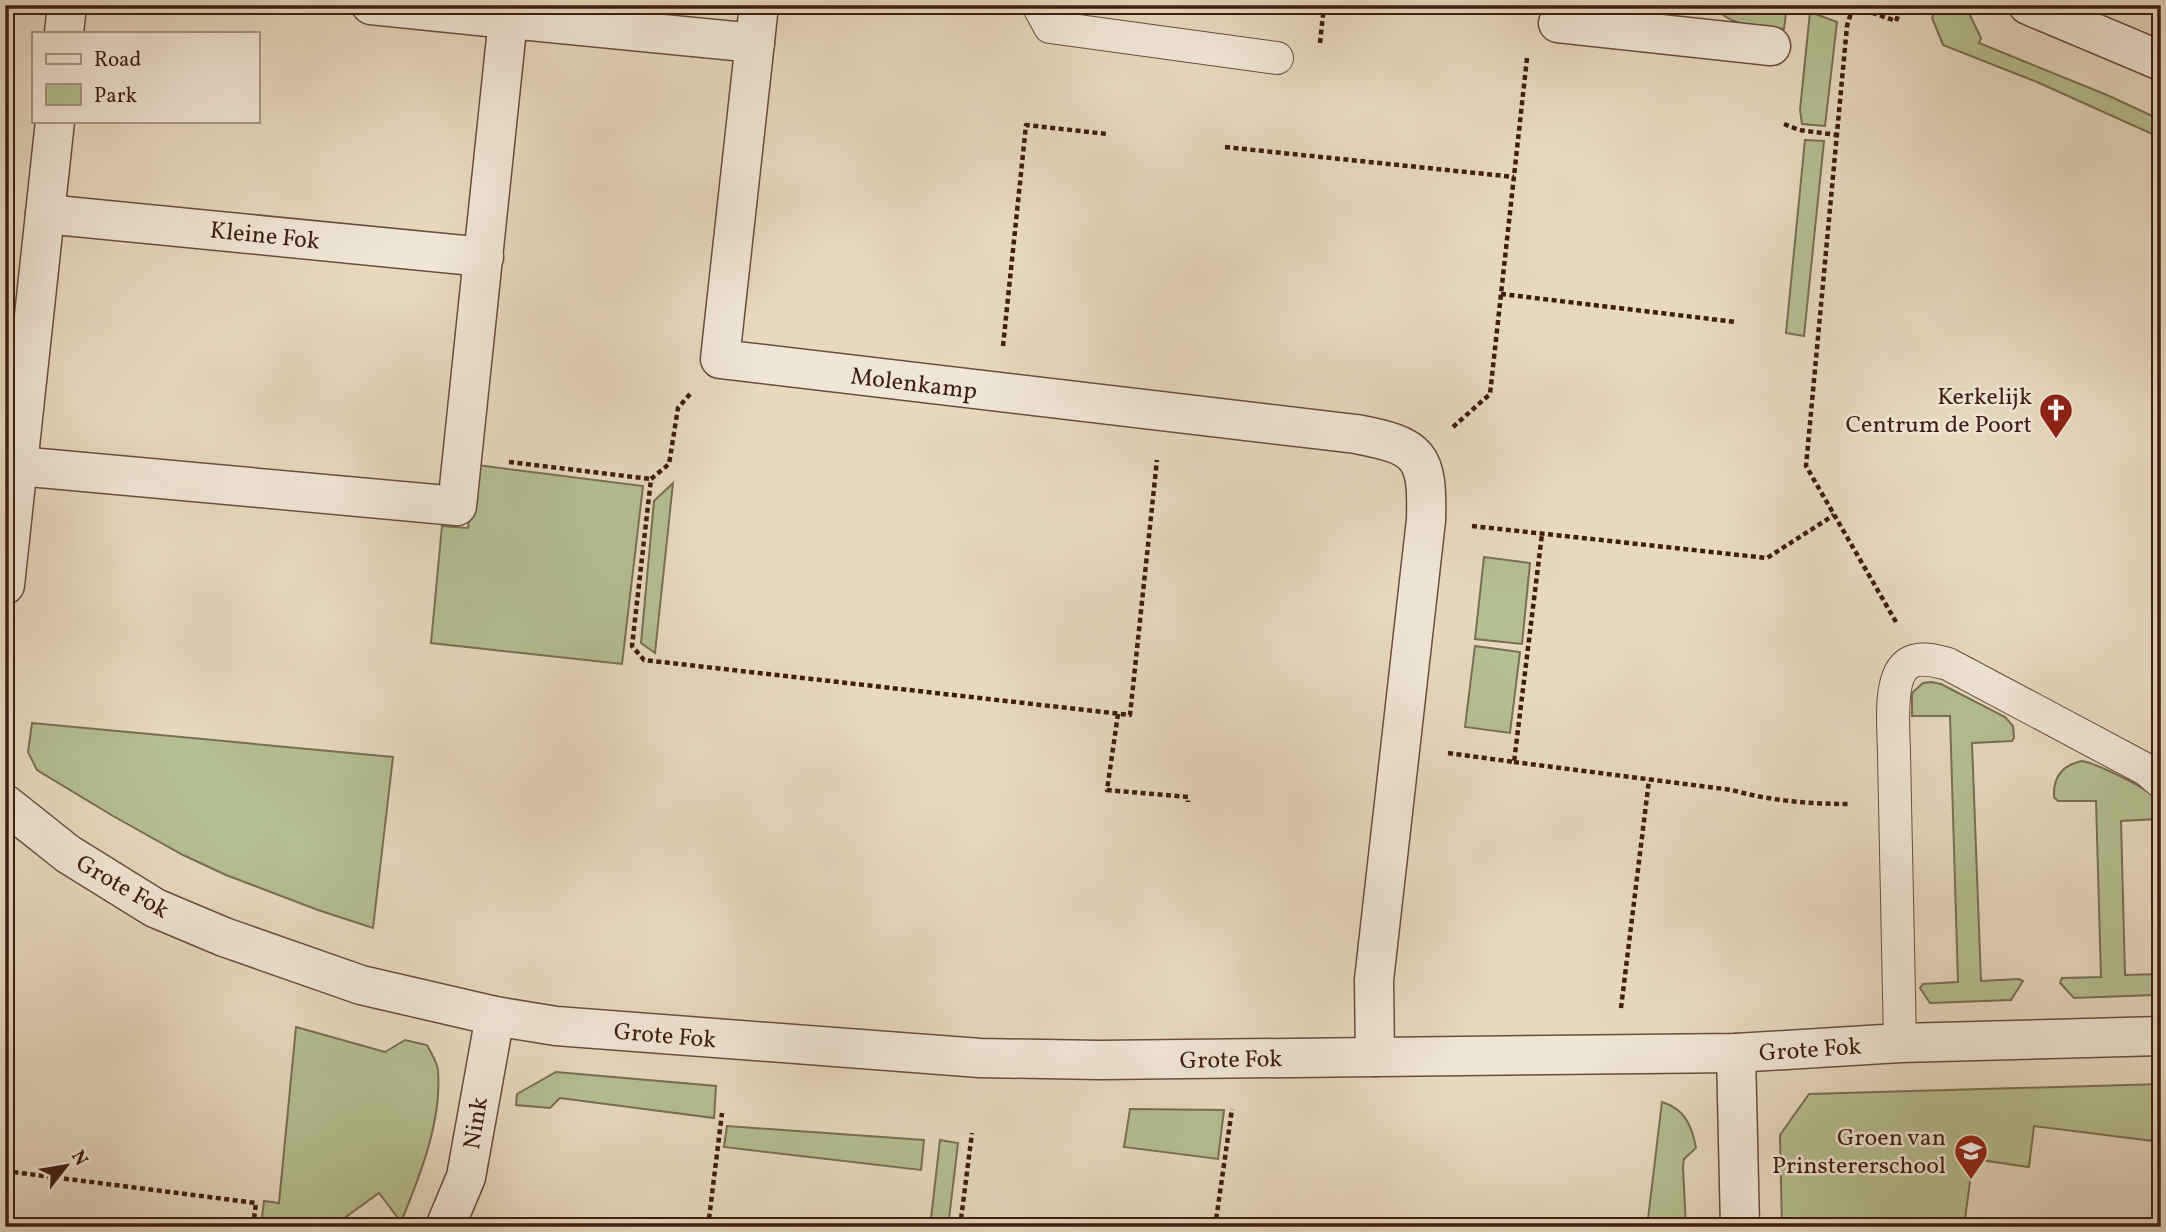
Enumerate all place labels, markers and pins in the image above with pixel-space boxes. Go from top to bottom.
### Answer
place label: Kerkelijk Centrum de Poort [1845,381,2032,443]
church icon: Kerkelijk Centrum de Poort [2037,391,2075,440]
place label: Groen van Prinstererschool [1772,1122,1946,1184]
school or university icon: Groen van Prinstererschool [1952,1132,1990,1181]

